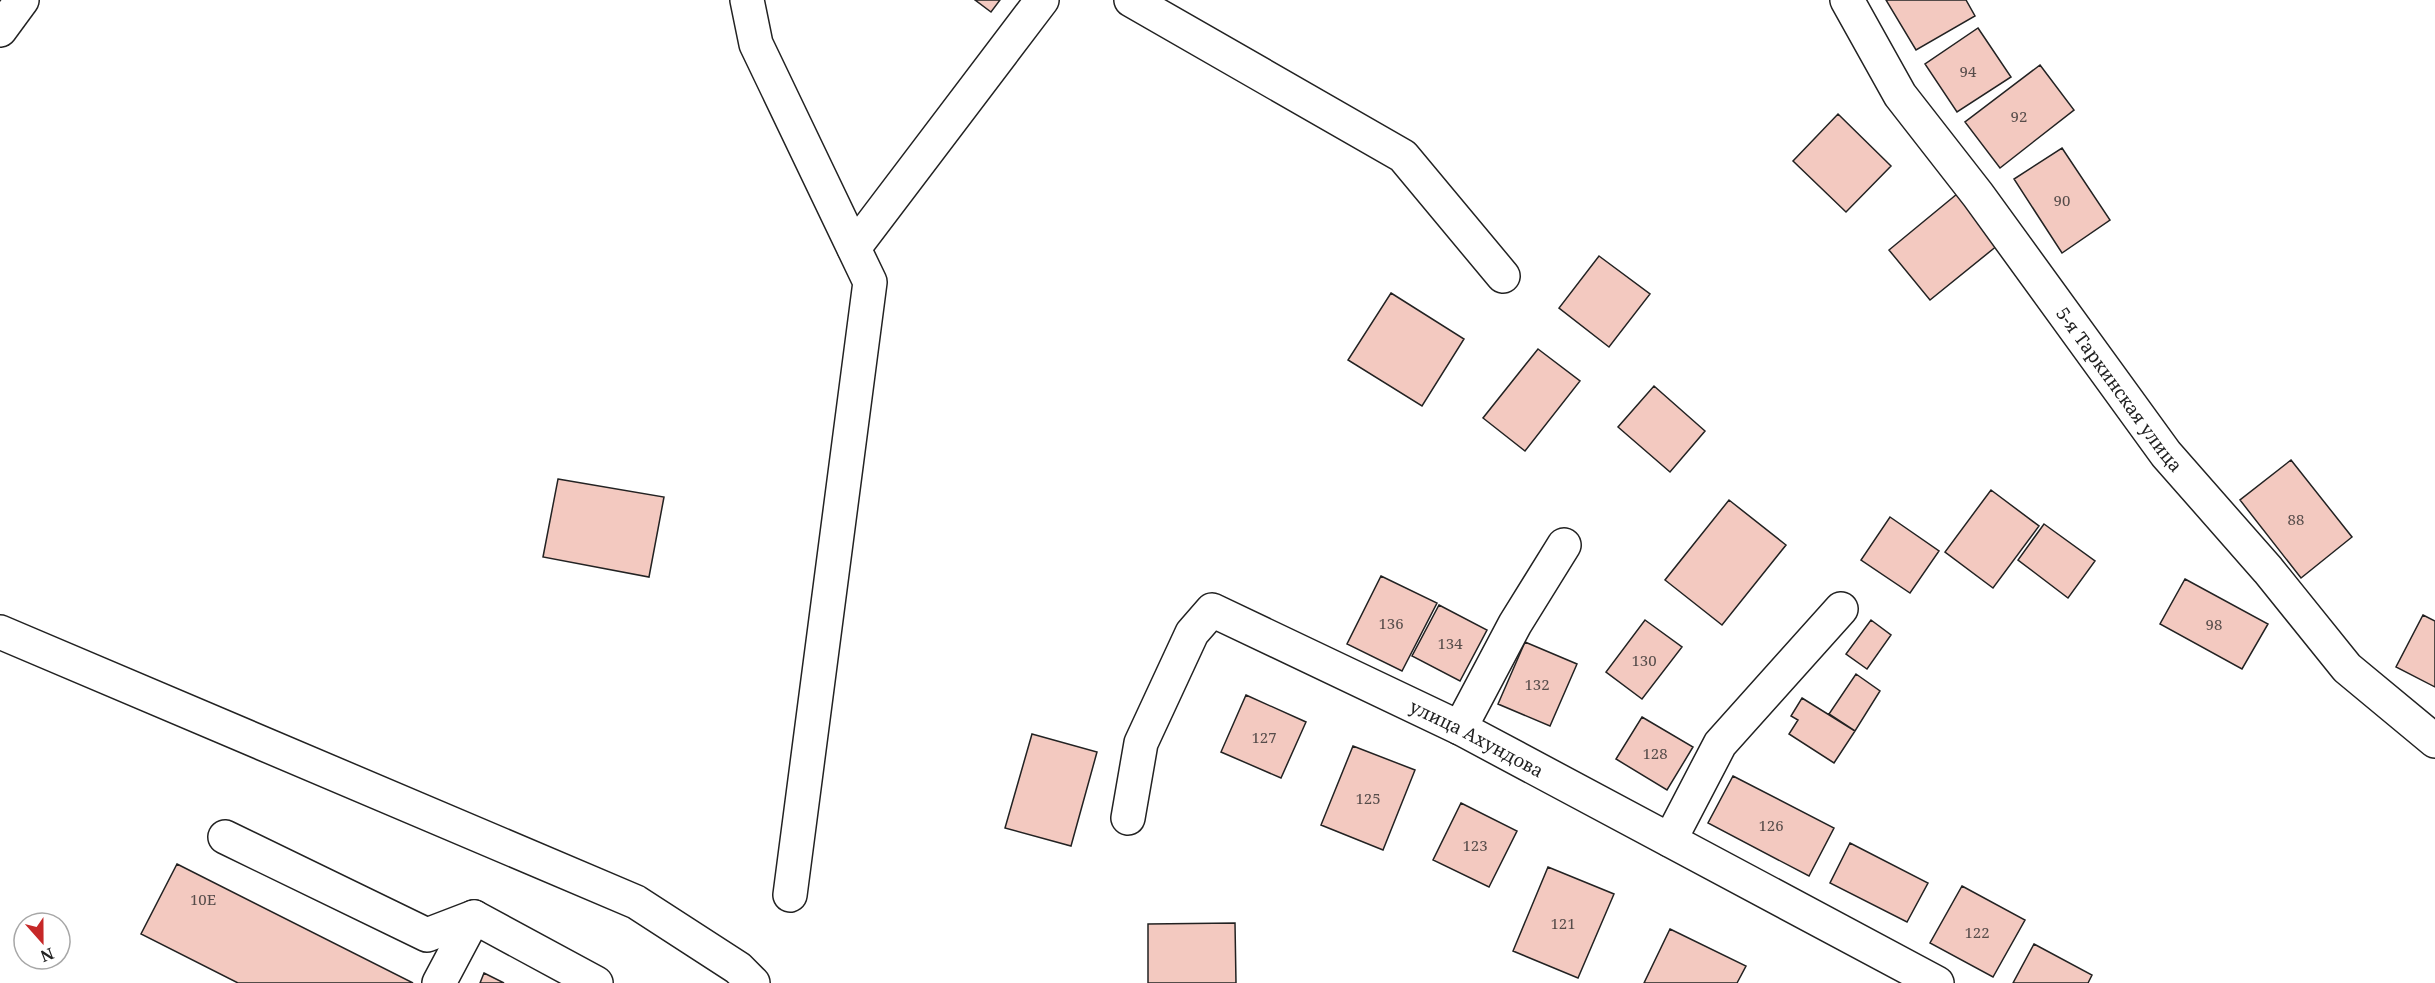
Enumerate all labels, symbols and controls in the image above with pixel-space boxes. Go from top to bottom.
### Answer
house number: 94 [1960,61,1977,81]
house number: 92 [2011,106,2027,126]
house number: 90 [2054,190,2070,210]
street label: 5-я Таркинская улица [2051,302,2188,477]
house number: 88 [2288,509,2304,529]
house number: 136 [1378,613,1404,633]
house number: 98 [2206,614,2222,634]
house number: 134 [1437,633,1463,653]
house number: 130 [1631,650,1657,670]
house number: 132 [1524,674,1550,694]
street label: улица Ахундова [1406,694,1548,783]
house number: 127 [1251,727,1277,747]
house number: 128 [1642,743,1668,763]
house number: 125 [1355,788,1381,808]
house number: 126 [1758,815,1784,835]
house number: 123 [1462,835,1488,855]
house number: 10Е [190,889,216,909]
north arrow [12,911,72,971]
house number: 121 [1550,913,1576,933]
house number: 122 [1964,922,1990,942]
text: N [37,942,57,968]

